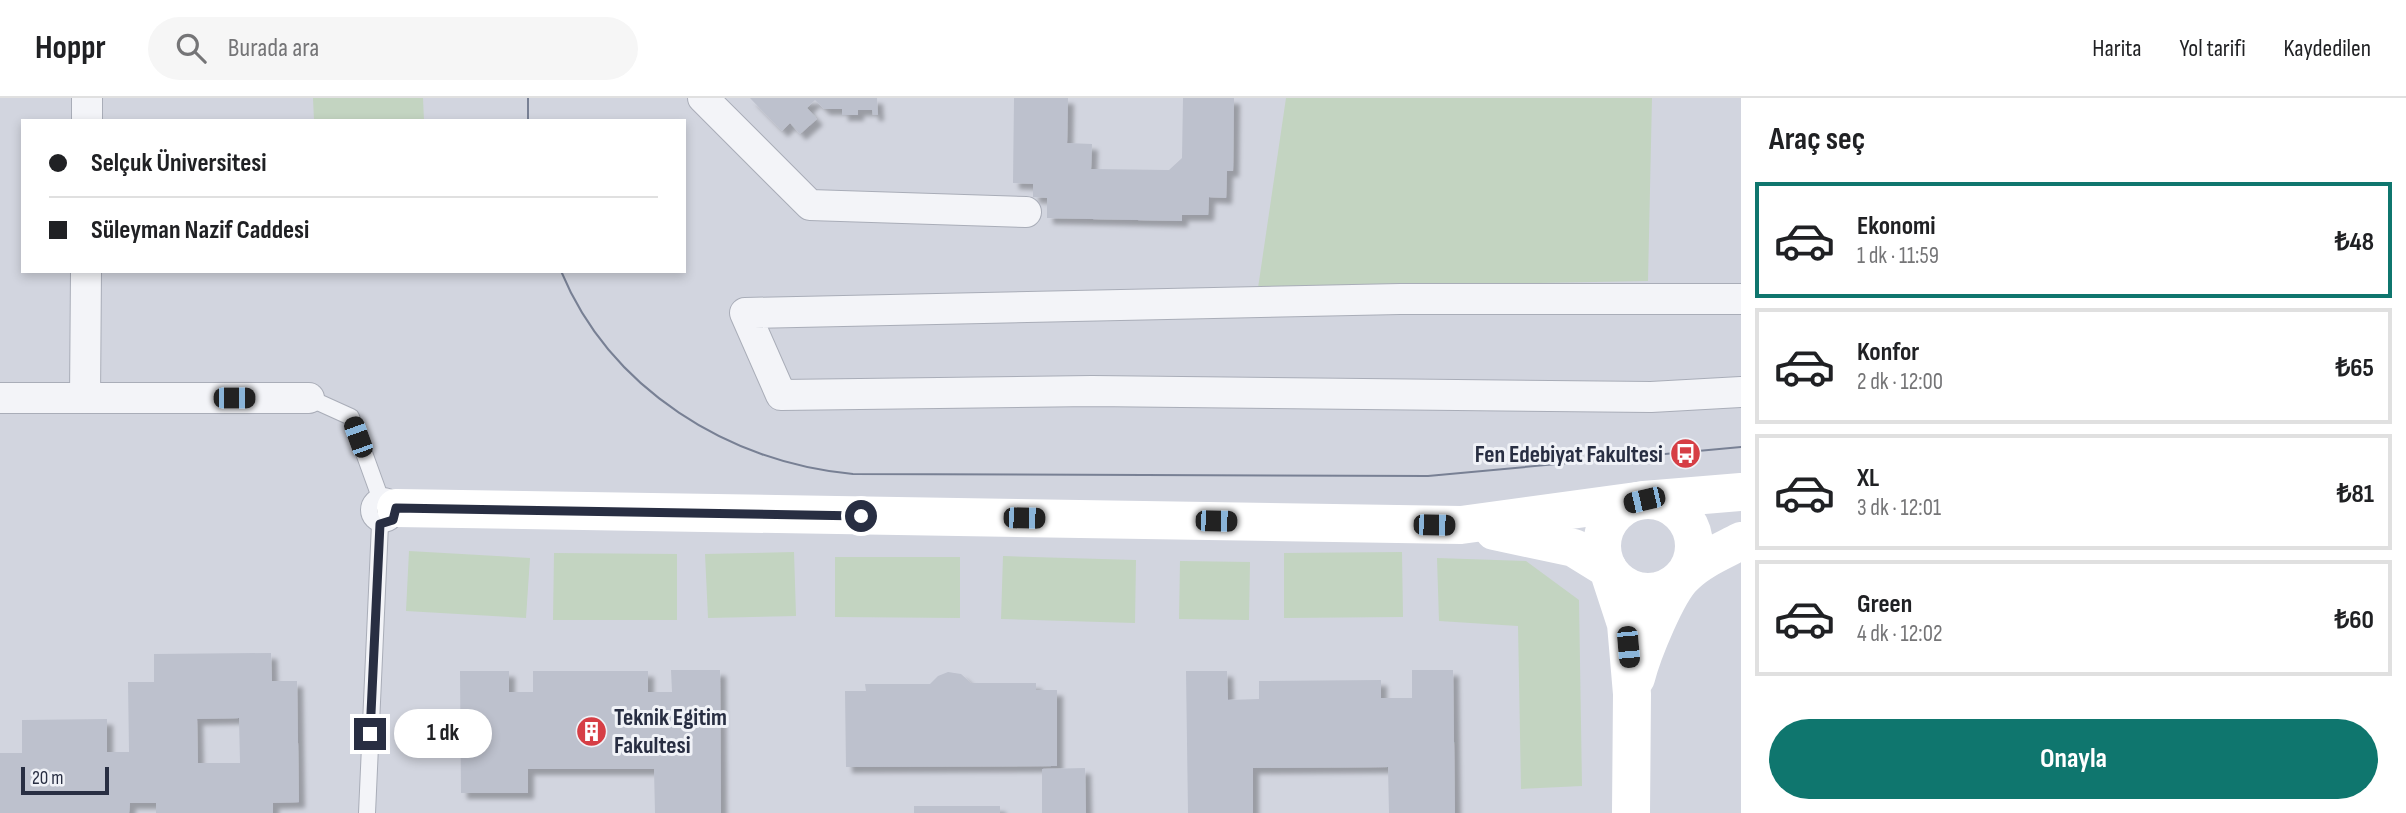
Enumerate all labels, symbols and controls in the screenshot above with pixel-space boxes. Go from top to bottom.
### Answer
search box [148,17,638,80]
text: Hoppr [35,28,106,68]
icon: search [172,29,210,67]
text: Burada ara [228,33,319,64]
text: Harita [2092,34,2142,63]
text: Yol tarifi [2180,34,2246,63]
text: Kaydedilen [2284,34,2371,63]
text: Araç seç [1769,120,1865,159]
text: Selçuk Üniversitesi [91,148,267,179]
icon: car [1773,209,1836,272]
text: Ekonomi [1857,211,1936,242]
text: Süleyman Nazif Caddesi [91,215,309,246]
text: ₺48 [2335,227,2374,258]
text: 1 dk · 11:59 [1857,242,1939,270]
icon: car [1773,335,1836,398]
text: Konfor [1857,337,1919,368]
text: ₺65 [2335,353,2374,384]
text: 2 dk · 12:00 [1857,368,1943,396]
car [214,388,256,409]
car [341,414,376,460]
bus stop icon: Fen Edebiyat Fakultesi [1669,437,1703,471]
place label: Fen Edebiyat Fakultesi [1475,440,1663,469]
icon: car [1773,461,1836,524]
text: XL [1857,463,1879,494]
text: ₺81 [2337,479,2374,510]
car [1622,485,1667,515]
text: 3 dk · 12:01 [1857,494,1941,522]
route start [845,500,877,532]
car [1003,507,1046,529]
car [1195,510,1238,532]
car [1413,514,1456,536]
icon: car [1773,587,1836,650]
text: Green [1857,589,1912,620]
text: ₺60 [2335,605,2374,636]
text: 4 dk · 12:02 [1857,620,1942,648]
car [1616,625,1641,669]
place label: Teknik Egitim Fakultesi [614,703,727,760]
callout: 1 dk [394,710,492,758]
building icon: Teknik Egitim Fakultesi [574,714,608,748]
route end [354,718,386,750]
text: 1 dk [427,719,459,747]
button: Onayla [1769,719,2378,799]
scale bar [21,764,108,796]
text: 20 m [32,767,64,790]

